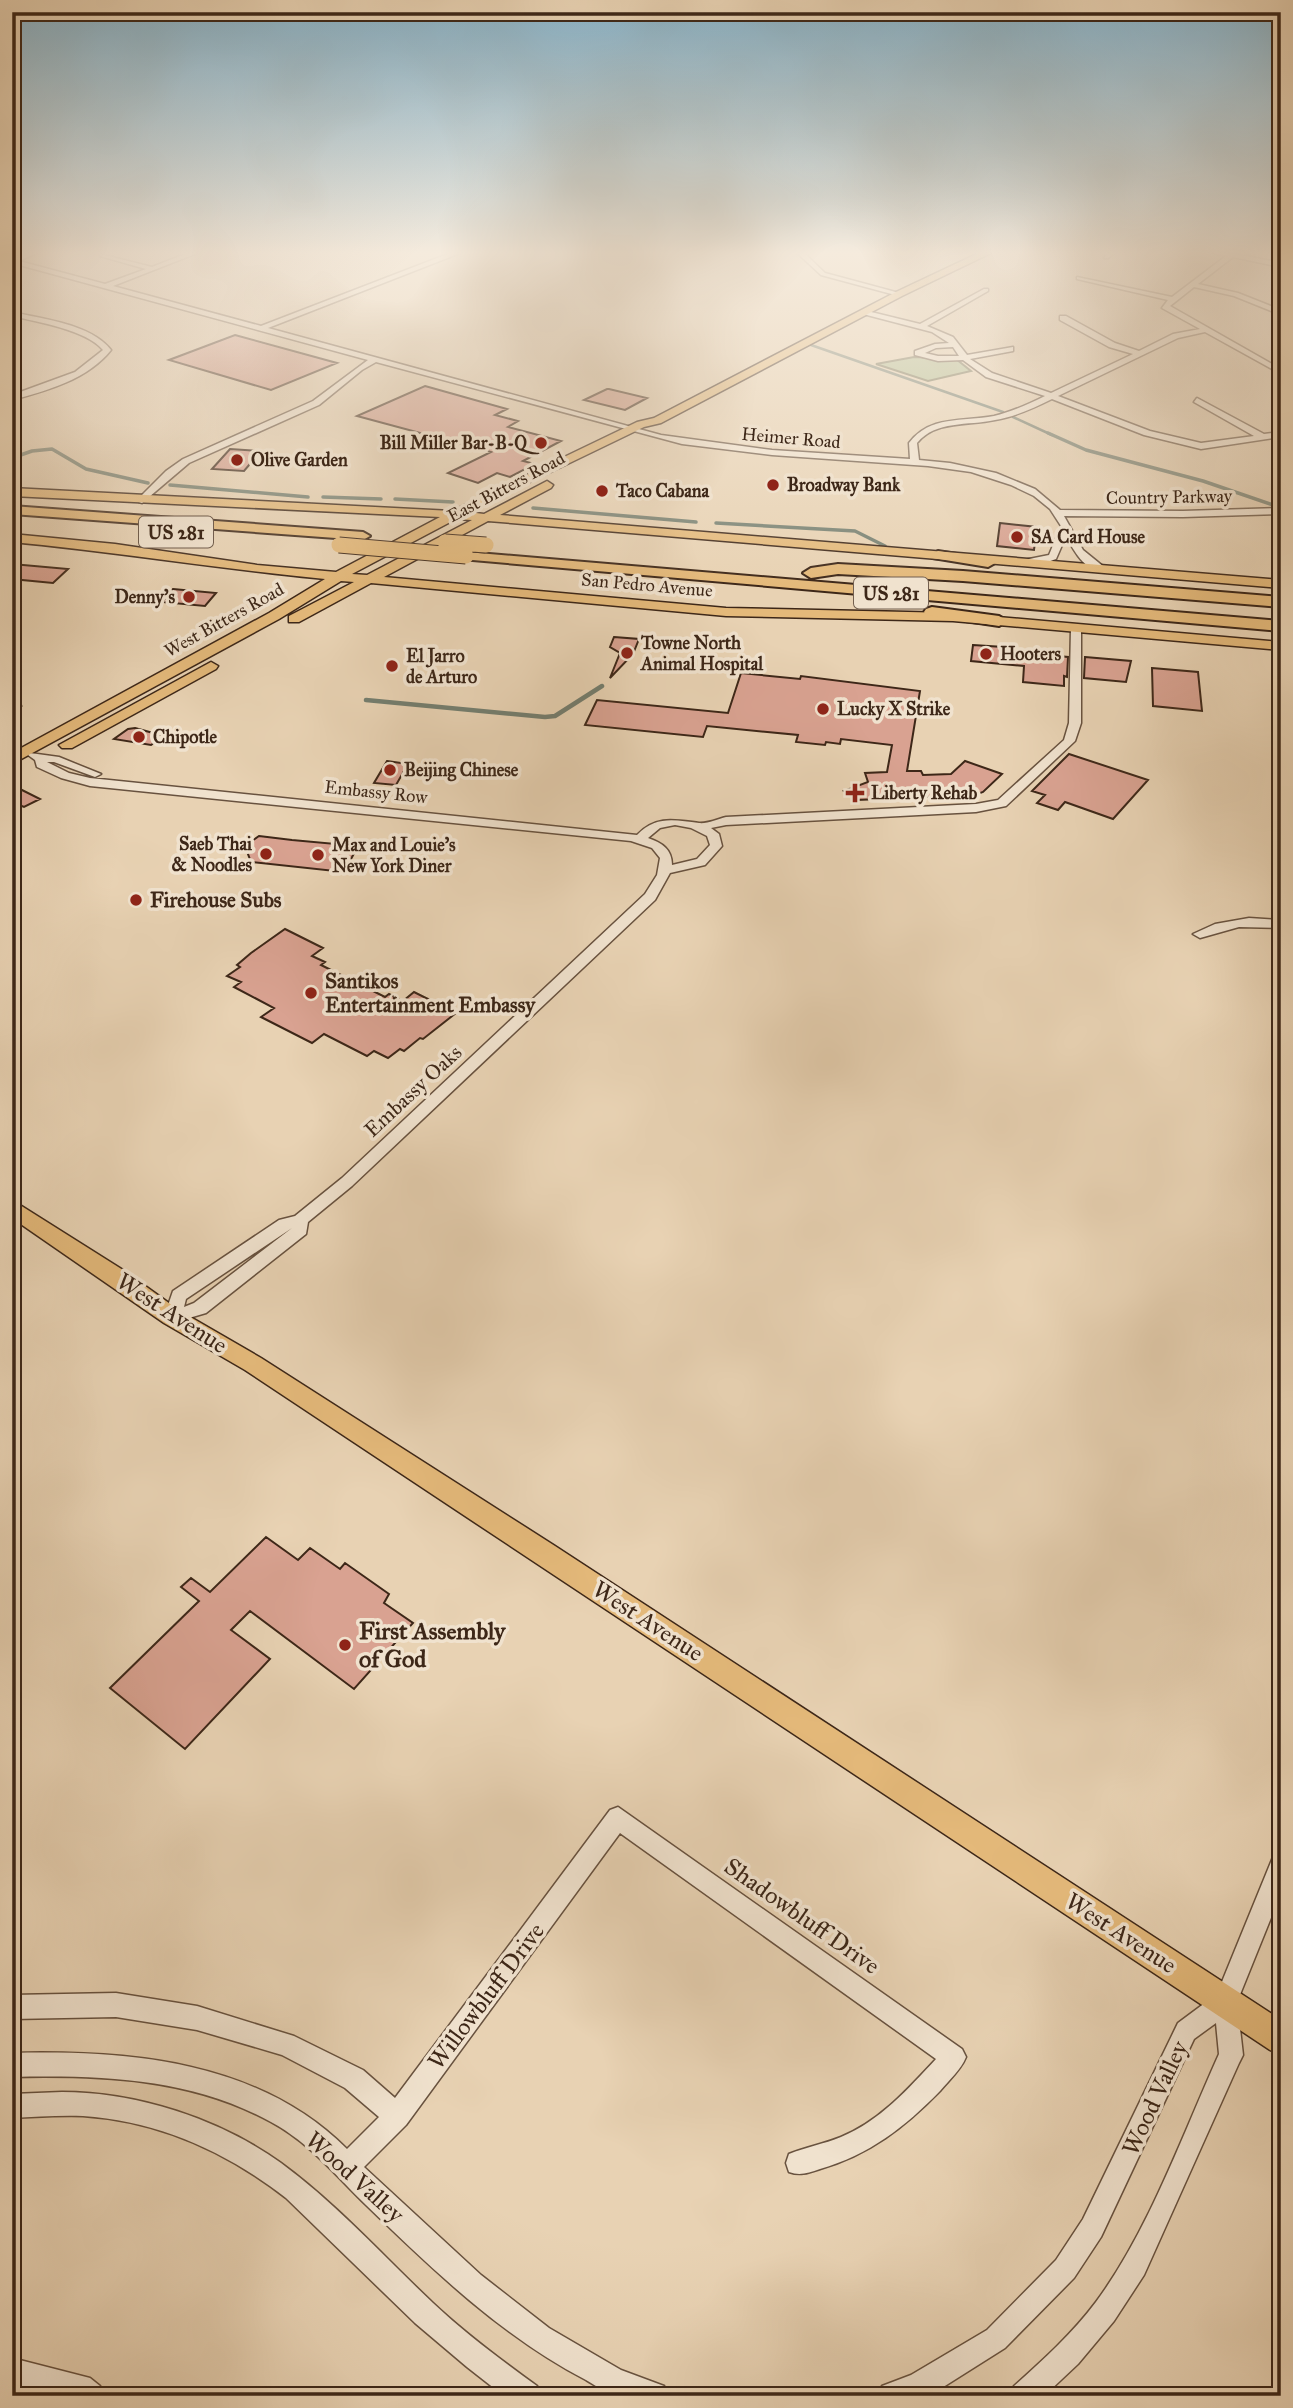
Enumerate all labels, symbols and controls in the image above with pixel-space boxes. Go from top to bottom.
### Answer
street label: Heimer Road [741,423,841,453]
place label: Bill Miller Bar-B-Q [380,432,540,455]
marker: Bill Miller Bar-B-Q [533,435,549,451]
street label: East Bitters Road [444,447,568,527]
place label: Olive Garden [251,449,348,471]
marker: Olive Garden [229,452,245,468]
place label: Broadway Bank [787,474,901,497]
marker: Broadway Bank [765,477,781,493]
place label: Taco Cabana [615,480,709,502]
marker: Taco Cabana [594,483,610,499]
street label: Country Parkway [1106,485,1233,509]
road number: US 281 [139,516,213,548]
place label: SA Card House [1031,526,1146,548]
marker: SA Card House [1009,529,1025,545]
street label: San Pedro Avenue [580,568,714,602]
street label: West Bitters Road [160,578,288,662]
road number: US 281 [854,578,928,608]
place label: Denny's [114,586,175,609]
marker: Denny's [181,589,197,605]
place label: Towne North Animal Hospital [640,632,764,676]
place label: Hooters [1000,643,1061,665]
place label: El Jarro de Arturo [406,645,477,688]
marker: Towne North Animal Hospital [619,645,635,661]
marker: Hooters [978,646,994,662]
marker: El Jarro de Arturo [384,658,400,674]
place label: Lucky X Strike [837,698,951,721]
marker: Lucky X Strike [815,701,831,717]
place label: Chipotle [153,726,218,749]
marker: Chipotle [131,729,147,745]
place label: Beijing Chinese [404,759,519,782]
marker: Beijing Chinese [382,762,398,778]
street label: Embassy Row [324,776,429,808]
place label: Liberty Rehab [871,782,977,805]
marker: Liberty Rehab [845,783,865,803]
place label: Saeb Thai & Noodles [172,833,253,876]
place label: Max and Louie's New York Diner [332,834,456,877]
marker: Saeb Thai & Noodles [258,846,274,862]
marker: Max and Louie's New York Diner [310,847,326,863]
place label: Firehouse Subs [150,887,282,913]
marker: Firehouse Subs [128,892,144,908]
place label: Santikos Entertainment Embassy [325,968,536,1018]
marker: Santikos Entertainment Embassy [303,985,319,1001]
street label: Embassy Oaks [359,1039,467,1143]
street label: West Avenue [111,1266,233,1360]
street label: West Avenue [587,1574,709,1668]
place label: First Assembly of God [359,1616,507,1674]
marker: First Assembly of God [337,1637,353,1653]
street label: Shadowbluff Drive [718,1851,886,1981]
street label: West Avenue [1060,1886,1182,1980]
street label: Willowbluff Drive [421,1917,551,2075]
street label: Wood Valley [1116,2035,1195,2160]
street label: Wood Valley [299,2125,411,2230]

